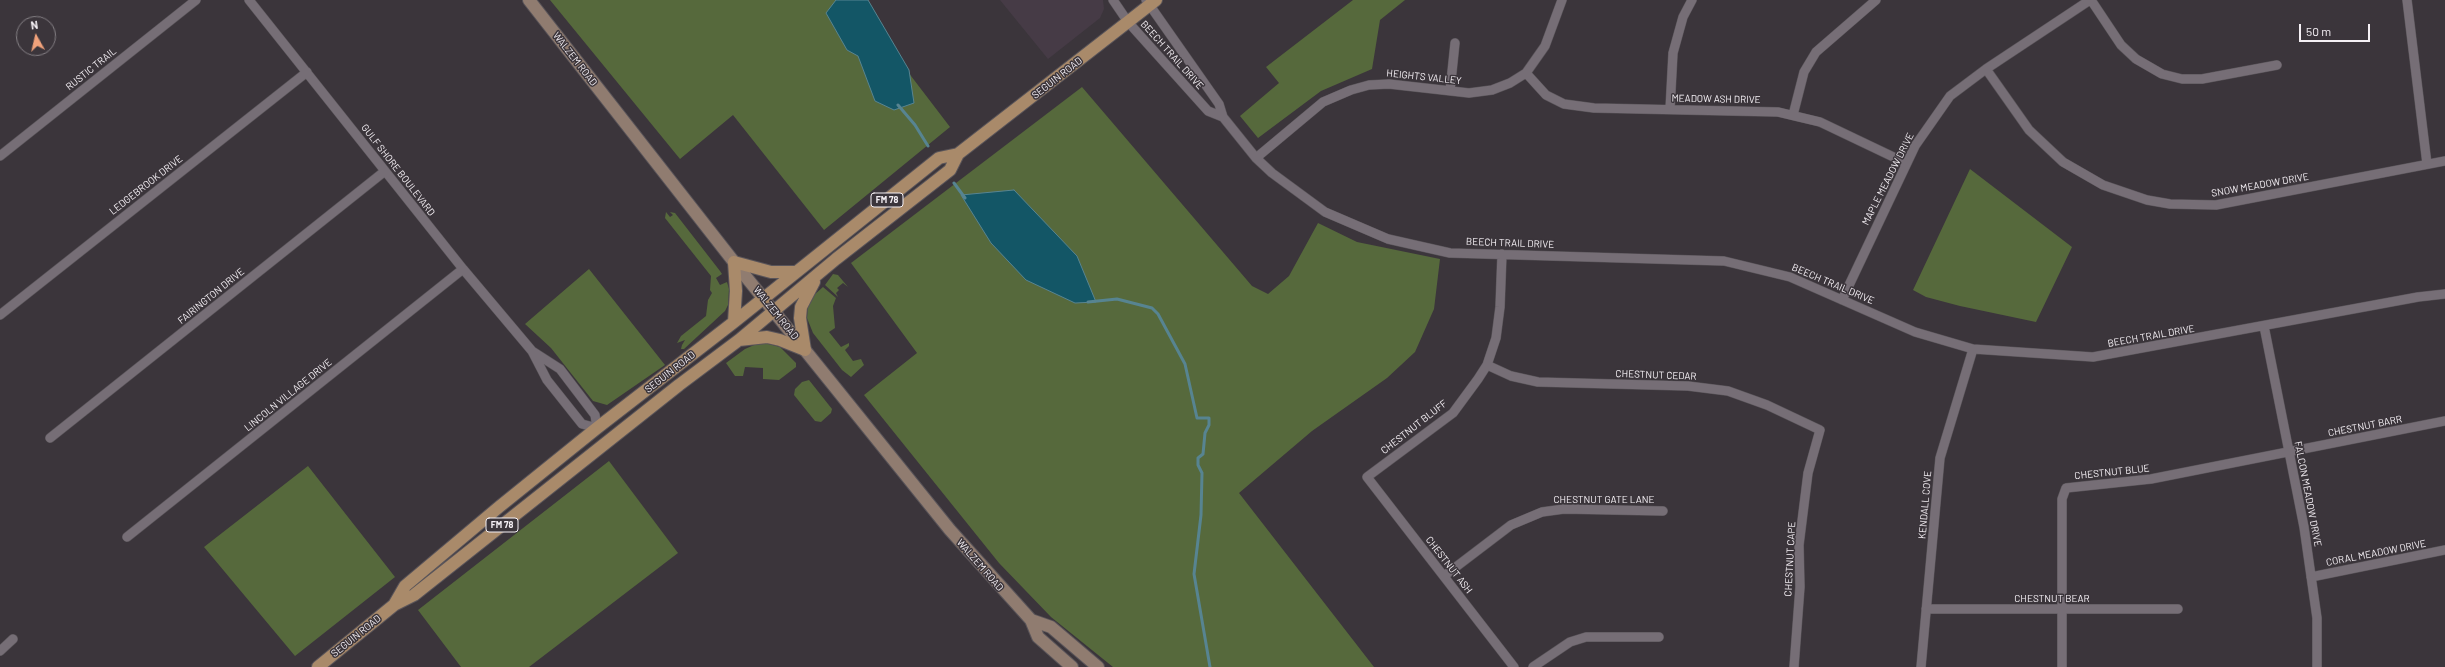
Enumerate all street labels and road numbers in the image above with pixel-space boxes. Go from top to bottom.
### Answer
street label: BEECH TRAIL DRIVE [1138,18,1206,92]
street label: WALZEM ROAD [550,30,600,88]
street label: RUSTIC TRAIL [63,45,119,93]
street label: SEGUIN ROAD [1029,55,1085,101]
street label: HEIGHTS VALLEY [1386,67,1462,87]
street label: MEADOW ASH DRIVE [1671,92,1761,106]
street label: GULF SHORE BOULEVARD [359,122,437,218]
street label: MAPLE MEADOW DRIVE [1860,131,1916,227]
street label: LEDGEBROOK DRIVE [107,153,185,217]
street label: SNOW MEADOW DRIVE [2210,171,2310,199]
road number: FM 78 [871,193,903,207]
street label: BEECH TRAIL DRIVE [1466,235,1554,251]
street label: BEECH TRAIL DRIVE [1790,261,1876,307]
street label: FAIRINGTON DRIVE [175,265,247,327]
street label: WALZEM ROAD [751,284,801,342]
street label: BEECH TRAIL DRIVE [2107,322,2195,350]
street label: SEGUIN ROAD [642,349,698,395]
street label: LINCOLN VILLAGE DRIVE [242,356,334,434]
street label: CHESTNUT CEDAR [1615,368,1697,382]
street label: CHESTNUT BLUFF [1379,397,1449,457]
street label: CHESTNUT BARR [2327,413,2403,439]
street label: FALCON MEADOW DRIVE [2292,440,2324,548]
street label: CHESTNUT BLUE [2074,462,2150,482]
street label: KENDALL COVE [1916,471,1934,539]
street label: CHESTNUT GATE LANE [1553,494,1655,506]
road number: FM 78 [486,518,518,532]
street label: CHESTNUT CAPE [1782,521,1798,597]
street label: CHESTNUT ASH [1423,534,1475,596]
street label: WALZEM ROAD [954,537,1006,593]
street label: CORAL MEADOW DRIVE [2325,537,2427,569]
street label: CHESTNUT BEAR [2014,593,2090,605]
street label: SEGUIN ROAD [329,612,383,660]

